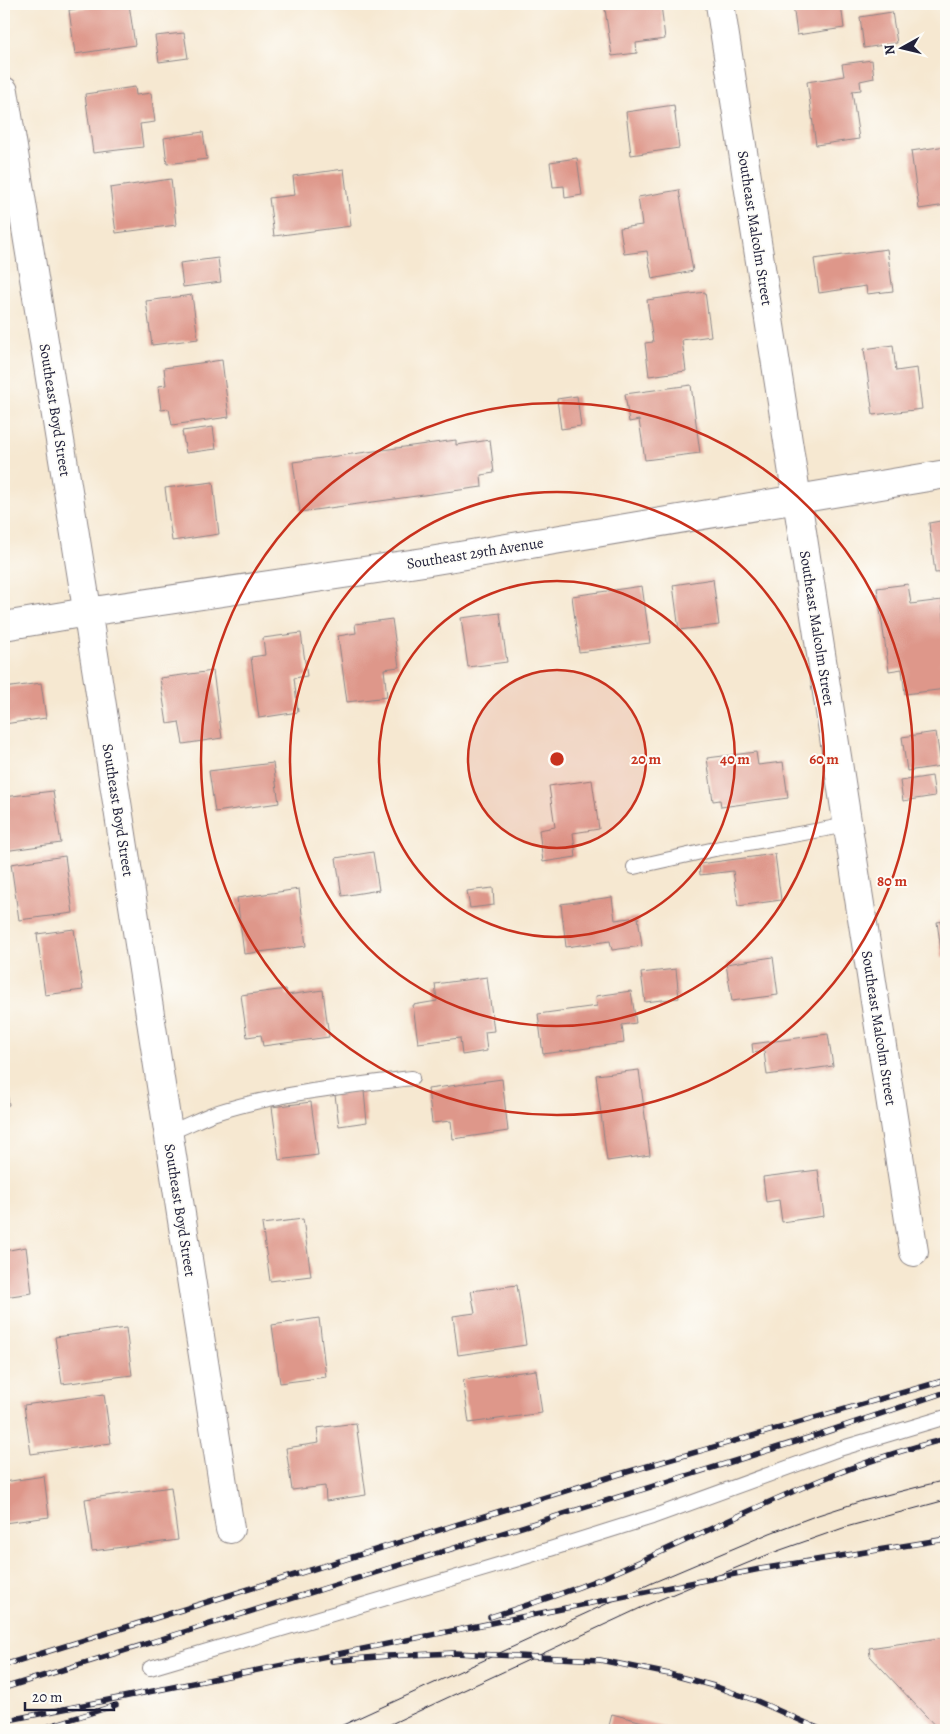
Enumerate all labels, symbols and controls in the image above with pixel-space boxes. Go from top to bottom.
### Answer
north arrow [878,22,928,72]
text: N [880,43,900,56]
street label: Southeast Malcolm Street [733,149,777,307]
street label: Southeast Boyd Street [35,342,75,478]
street label: Southeast 29th Avenue [405,532,545,574]
street label: Southeast Malcolm Street [795,549,839,707]
street label: Southeast Boyd Street [98,742,138,878]
text: 20 m [631,749,661,769]
text: 40 m [720,749,750,769]
text: 60 m [809,749,839,769]
centre of rings [548,750,566,768]
text: 80 m [877,871,907,891]
street label: Southeast Malcolm Street [857,949,901,1107]
street label: Southeast Boyd Street [160,1142,200,1278]
scale bar [25,1679,114,1711]
text: 20 m [32,1687,63,1707]

